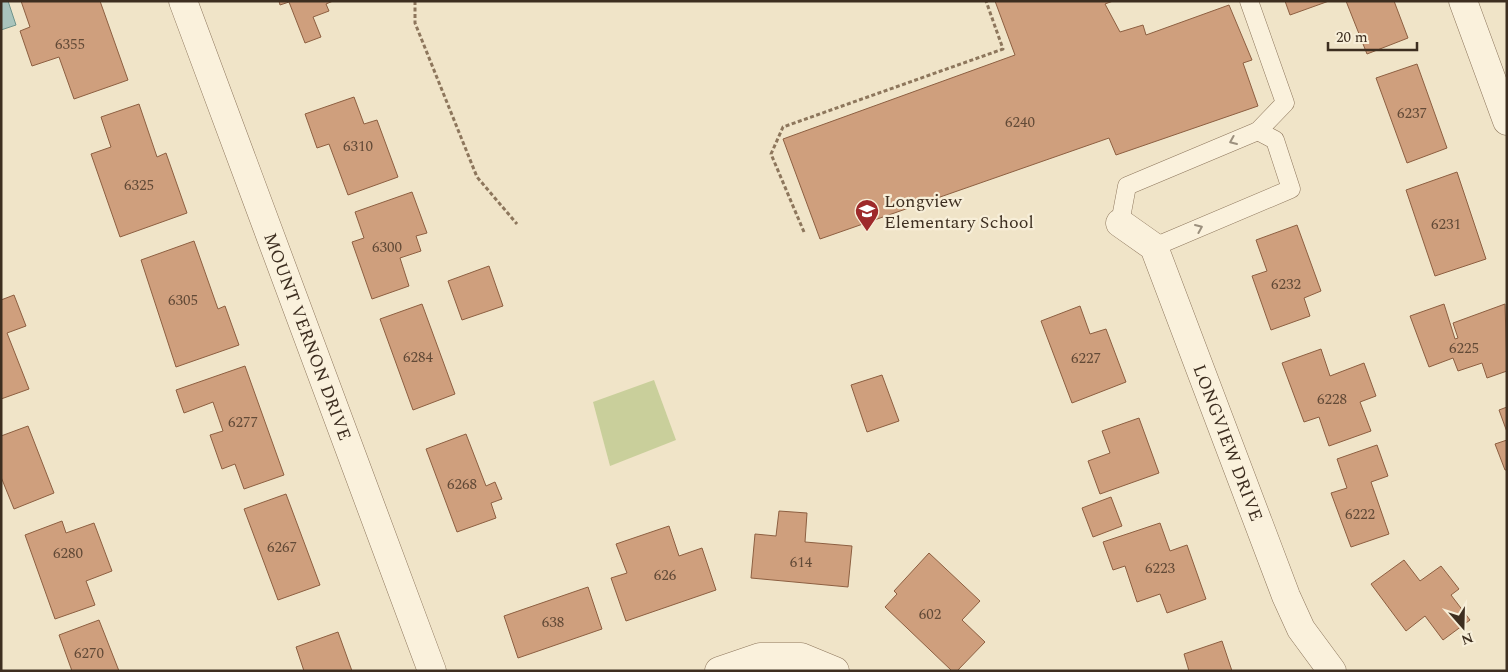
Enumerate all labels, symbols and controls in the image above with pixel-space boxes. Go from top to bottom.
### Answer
scale bar [1328,20,1417,52]
text: 20 m [1336,26,1368,49]
house number: 6355 [55,33,85,56]
house number: 6237 [1397,102,1427,125]
house number: 6240 [1005,111,1035,134]
house number: 6310 [343,135,373,158]
one-way arrow [1230,136,1238,146]
house number: 6325 [124,174,154,197]
place label: Longview Elementary School [884,188,1034,236]
school or university icon: Longview Elementary School [854,198,880,232]
house number: 6231 [1431,213,1461,236]
one-way arrow [1194,223,1203,234]
street label: MOUNT VERNON DRIVE [257,229,359,444]
house number: 6300 [372,236,402,259]
house number: 6232 [1271,273,1301,296]
house number: 6305 [168,289,198,312]
house number: 6225 [1449,337,1479,360]
house number: 6284 [403,346,433,369]
house number: 6227 [1071,347,1101,370]
street label: LONGVIEW DRIVE [1186,360,1270,525]
house number: 6228 [1317,388,1347,411]
house number: 6277 [228,411,258,434]
house number: 6268 [447,473,477,496]
house number: 6222 [1345,503,1375,526]
house number: 6267 [267,536,297,559]
house number: 6280 [53,542,83,565]
house number: 614 [790,551,813,574]
house number: 6223 [1145,557,1175,580]
house number: 626 [654,564,677,587]
north arrow [1438,602,1488,652]
house number: 602 [919,603,941,626]
house number: 638 [542,611,564,634]
text: N [1458,627,1476,651]
house number: 6270 [74,642,104,665]

